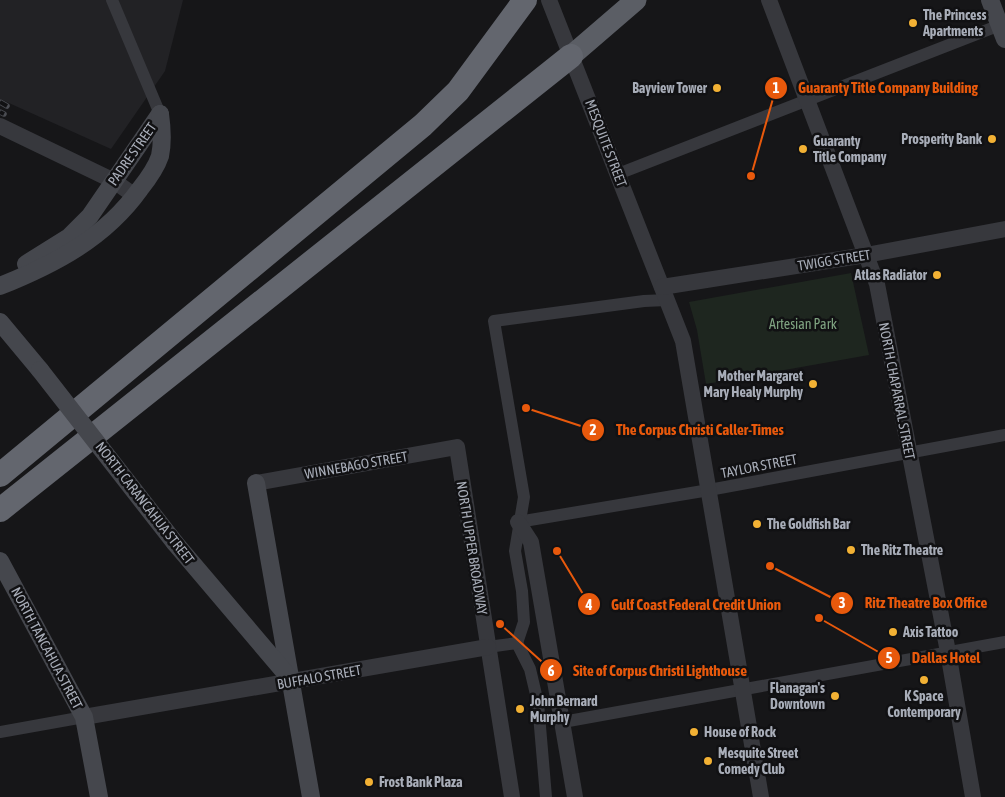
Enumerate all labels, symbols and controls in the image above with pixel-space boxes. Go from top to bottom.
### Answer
place label: The Princess Apartments [922,7,986,39]
marker: The Princess Apartments [907,17,919,29]
callout: Guaranty Title Company Building [763,73,988,103]
text: 1 [772,79,780,96]
text: Guaranty Title Company Building [798,79,979,96]
place label: Bayview Tower [632,80,708,96]
marker: Bayview Tower [711,82,723,94]
street label: MESQUITE STREET [582,97,630,189]
street label: PADRE STREET [105,120,159,188]
place label: Prosperity Bank [901,131,983,147]
place label: Guaranty Title Company [813,133,887,165]
marker: Prosperity Bank [986,133,998,145]
marker: Guaranty Title Company [797,143,809,155]
street label: TWIGG STREET [796,246,872,274]
place label: Atlas Radiator [854,267,928,283]
marker: Atlas Radiator [931,269,943,281]
park label: Artesian Park [769,316,837,332]
street label: NORTH CHAPARRAL STREET [876,321,918,461]
place label: Mother Margaret Mary Healy Murphy [704,368,803,400]
marker: Mother Margaret Mary Healy Murphy [807,378,819,390]
callout: The Corpus Christi Caller-Times [581,415,793,445]
text: 2 [589,421,597,438]
text: The Corpus Christi Caller-Times [616,421,785,438]
street label: NORTH CARANCAHUA STREET [92,439,198,567]
street label: WINNEBAGO STREET [303,448,409,482]
street label: TAYLOR STREET [720,451,798,481]
street label: NORTH UPPER BROADWAY [454,480,491,617]
place label: The Goldfish Bar [767,516,851,532]
marker: The Goldfish Bar [751,518,763,530]
place label: The Ritz Theatre [861,542,943,558]
marker: The Ritz Theatre [845,544,857,556]
street label: NORTH TANCAHUA STREET [8,584,86,712]
callout: Ritz Theatre Box Office [829,588,997,618]
callout: Gulf Coast Federal Credit Union [576,589,791,619]
text: 3 [838,594,846,611]
text: Ritz Theatre Box Office [865,594,987,611]
text: 4 [584,596,593,613]
text: Gulf Coast Federal Credit Union [611,596,781,613]
place label: Axis Tattoo [902,624,959,640]
marker: Axis Tattoo [887,626,899,638]
callout: Dallas Hotel [876,643,990,673]
text: 5 [885,649,893,666]
text: Dallas Hotel [912,649,981,666]
callout: Site of Corpus Christi Lighthouse [538,655,757,685]
street label: BUFFALO STREET [276,662,362,692]
text: 6 [547,662,555,679]
text: Site of Corpus Christi Lighthouse [573,662,747,679]
marker: K Space Contemporary [918,674,930,686]
place label: Flanagan's Downtown [770,680,825,712]
place label: K Space Contemporary [887,688,961,720]
marker: Flanagan's Downtown [829,690,841,702]
place label: John Bernard Murphy [529,693,598,725]
marker: John Bernard Murphy [514,703,526,715]
place label: House of Rock [704,724,777,740]
marker: House of Rock [688,726,700,738]
place label: Mesquite Street Comedy Club [718,745,798,777]
marker: Mesquite Street Comedy Club [702,755,714,767]
place label: Frost Bank Plaza [379,774,463,790]
marker: Frost Bank Plaza [363,776,375,788]

